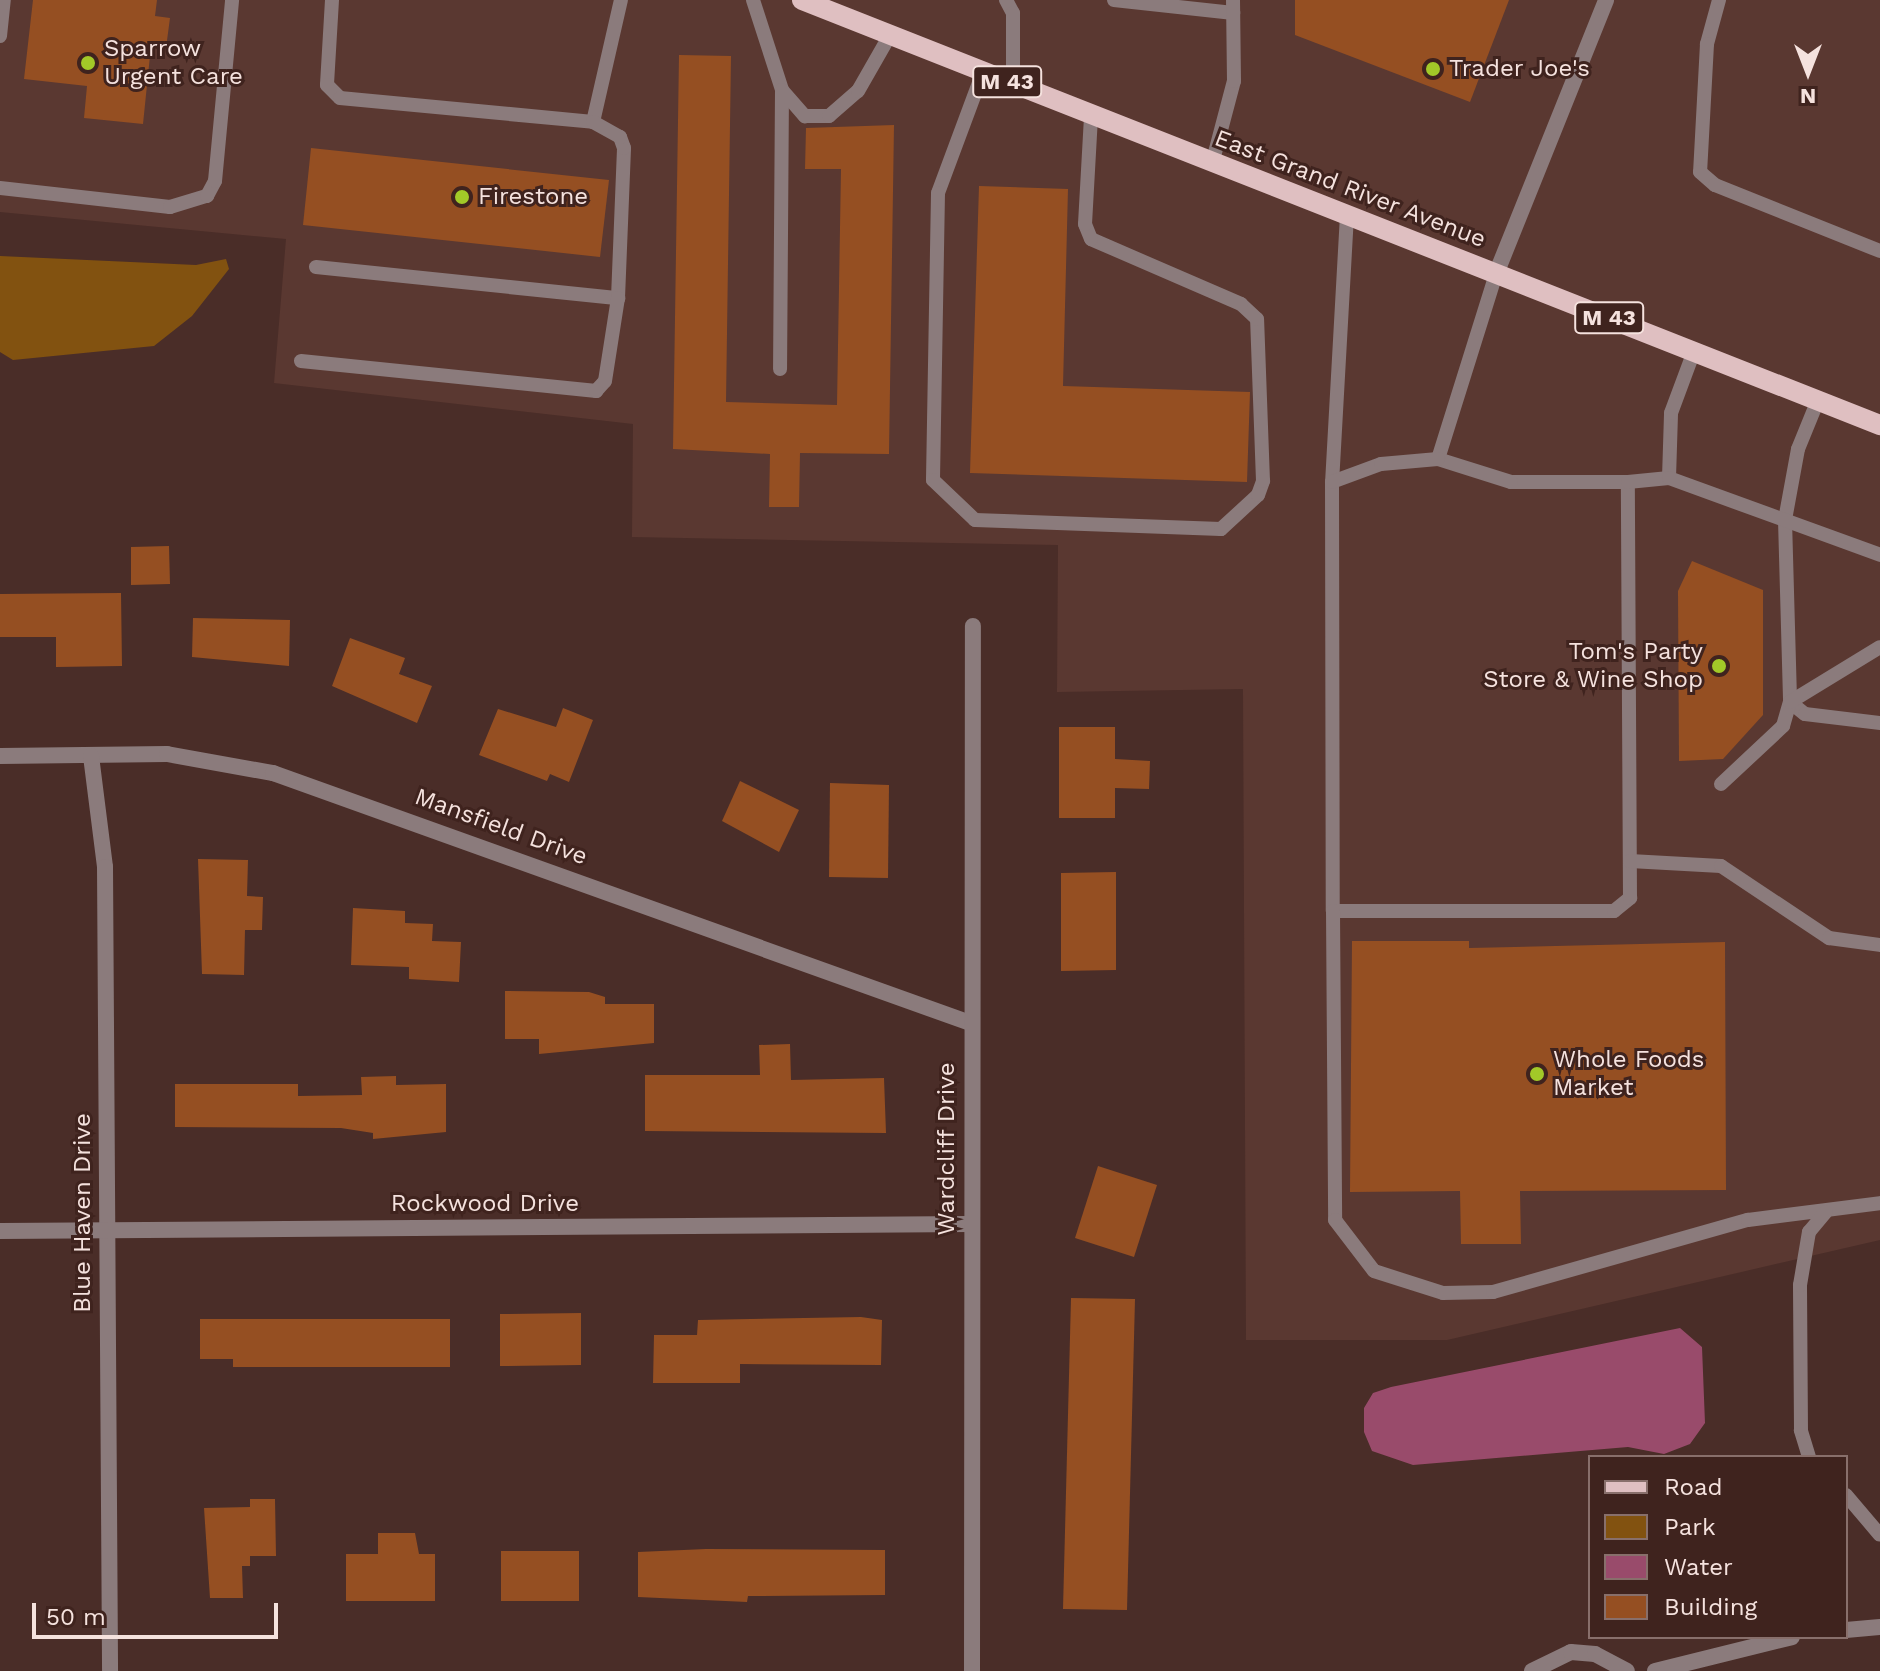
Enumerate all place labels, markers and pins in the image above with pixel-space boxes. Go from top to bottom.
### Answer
place label: Sparrow Urgent Care [104,35,243,91]
marker: Sparrow Urgent Care [79,54,97,72]
place label: Trader Joe's [1449,55,1591,83]
marker: Trader Joe's [1424,60,1442,78]
place label: Firestone [478,183,588,211]
marker: Firestone [453,188,471,206]
place label: Tom's Party Store & Wine Shop [1483,638,1703,694]
marker: Tom's Party Store & Wine Shop [1710,657,1728,675]
place label: Whole Foods Market [1553,1046,1705,1102]
marker: Whole Foods Market [1528,1065,1546,1083]

